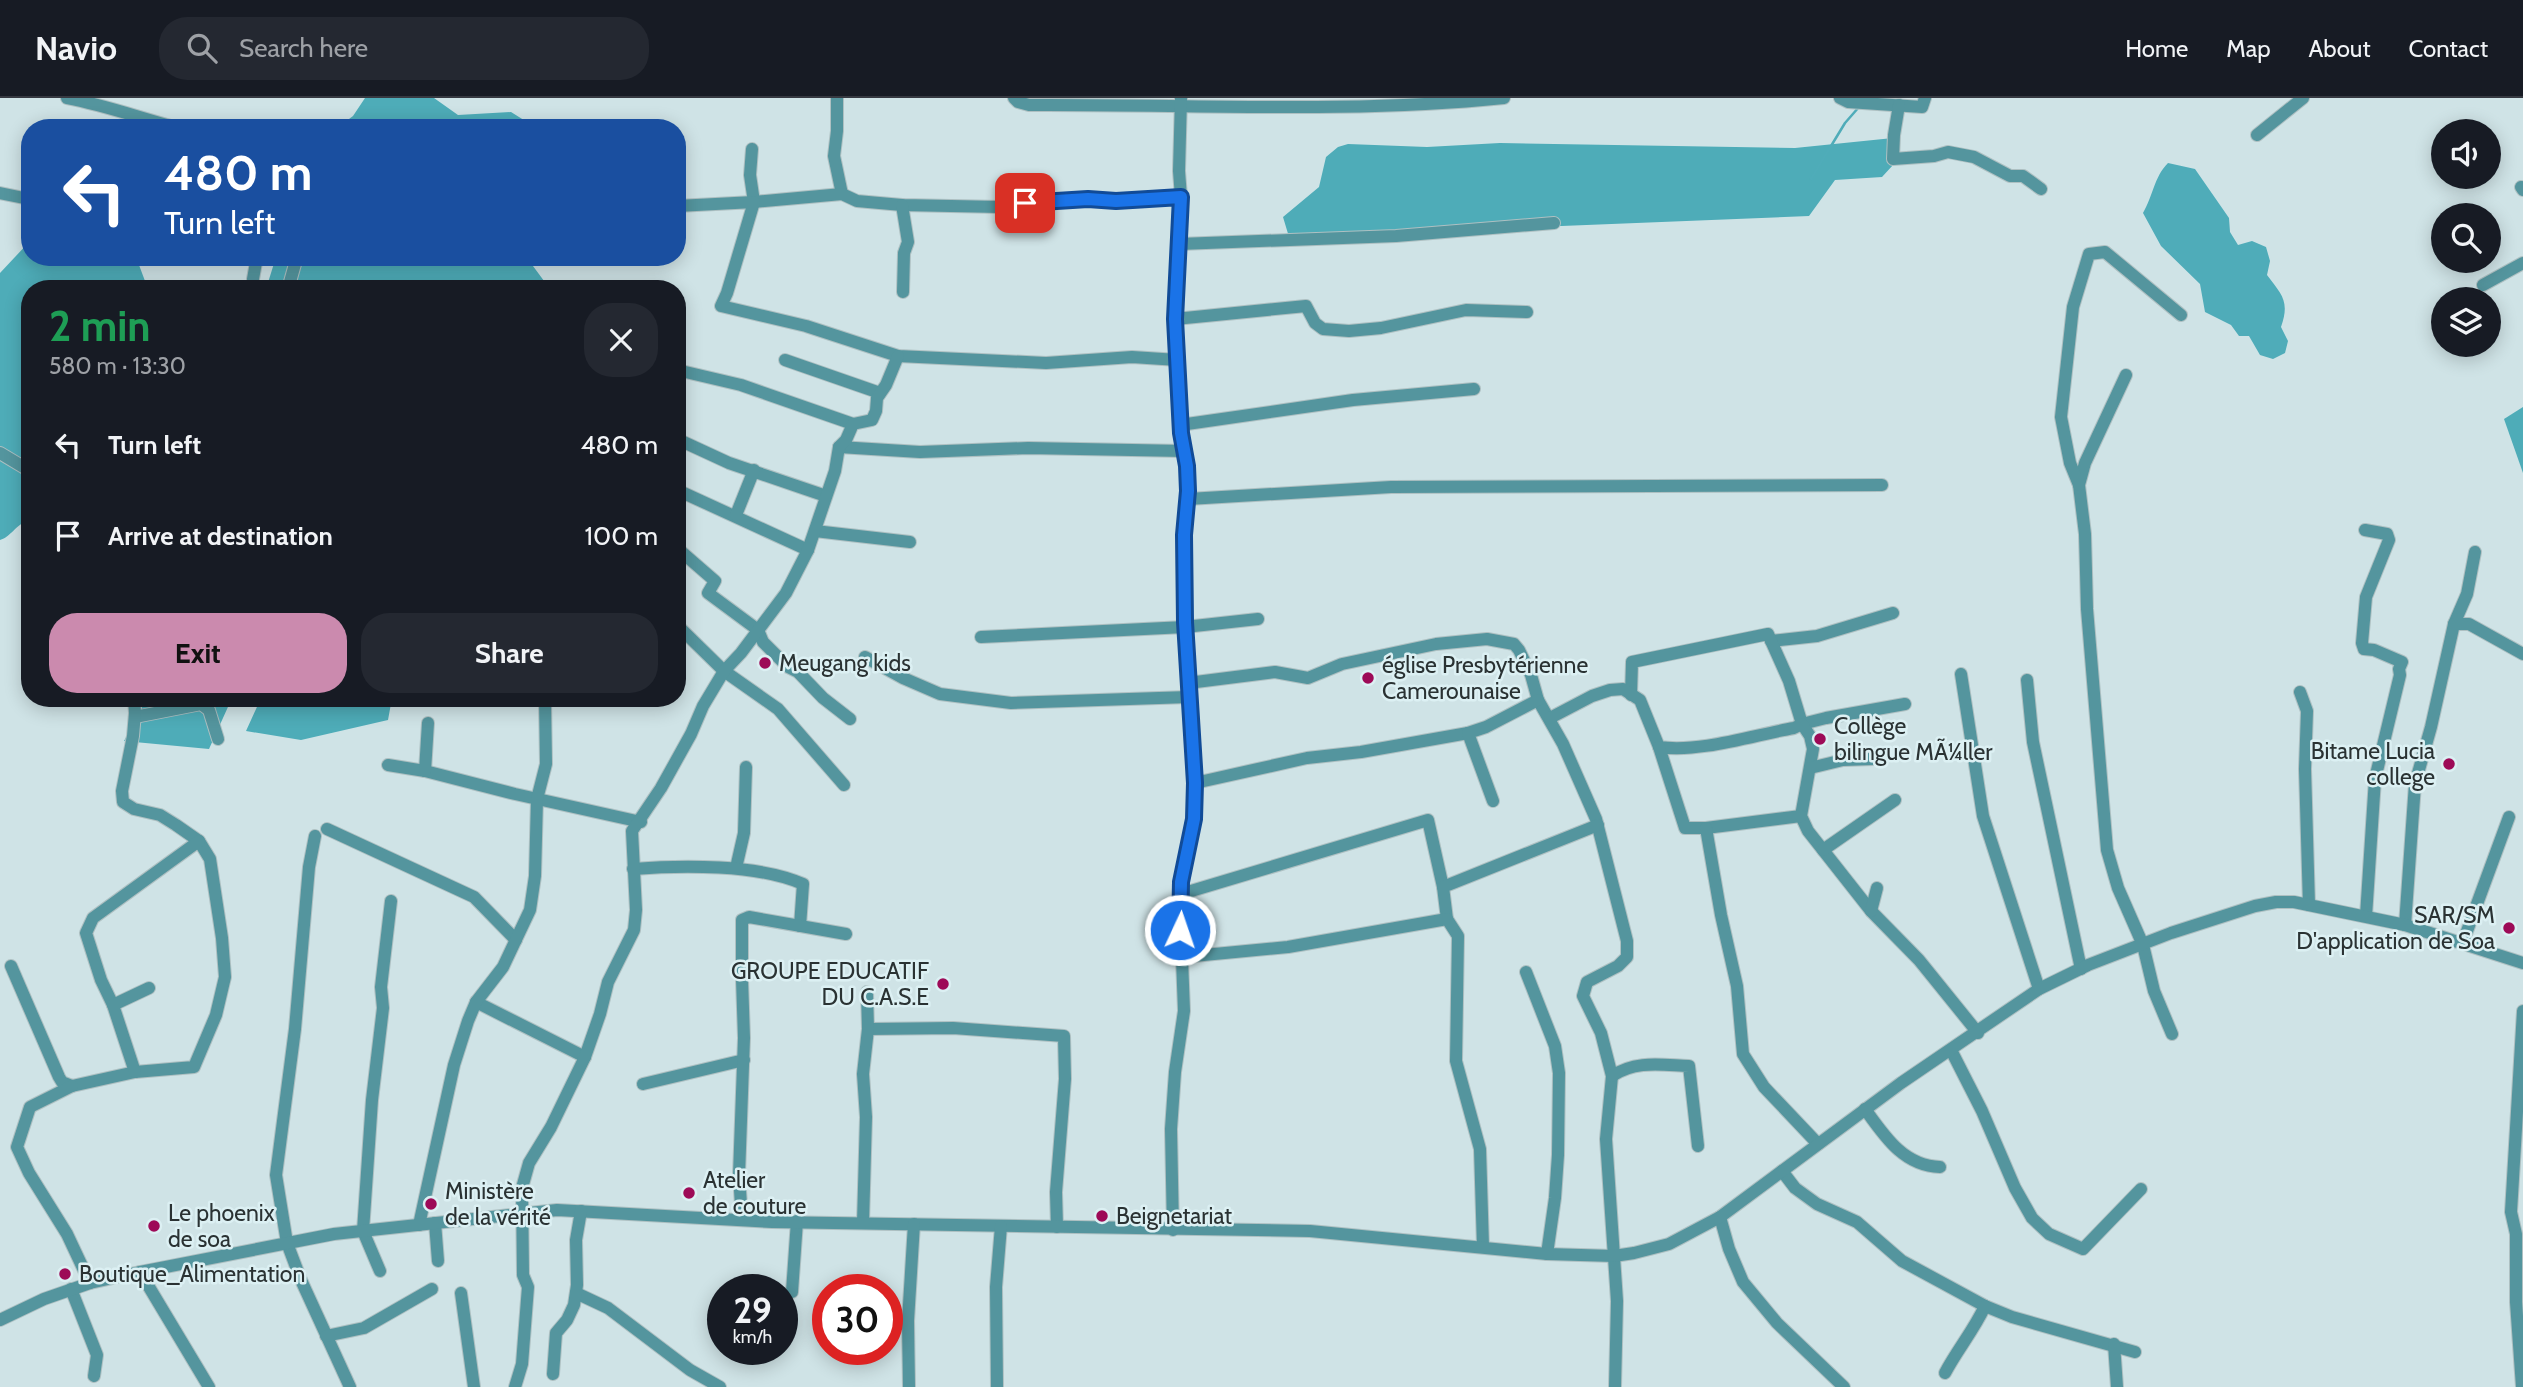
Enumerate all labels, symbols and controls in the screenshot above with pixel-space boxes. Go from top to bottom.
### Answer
search box [159,17,649,80]
text: Navio [35,28,117,68]
icon: search [183,29,221,67]
text: Search here [239,32,368,64]
text: Home [2125,34,2188,63]
text: Map [2226,34,2271,63]
text: About [2309,34,2371,63]
text: Contact [2409,34,2488,63]
map controls [2431,119,2501,357]
button: sound [2431,119,2501,189]
text: 480 m [164,143,312,202]
icon: left [49,147,140,238]
pin [995,173,1055,233]
icon: arrive [1006,184,1044,222]
text: Turn left [164,203,275,242]
button: search [2431,203,2501,273]
button: layers [2431,287,2501,357]
text: 2 min [49,300,150,352]
button: close [584,303,658,377]
text: 580 m · 13:30 [49,352,186,380]
icon: left [49,426,87,464]
text: Turn left [108,429,201,461]
text: 480 m [580,429,658,461]
icon: arrive [49,517,87,555]
text: Arrive at destination [108,520,333,552]
text: 100 m [585,520,658,552]
button: Exit [49,613,347,693]
button: Share [361,613,658,693]
place label: Meugang kids [779,649,911,677]
place label: église Presbytérienne Camerounaise [1382,651,1588,705]
marker: Meugang kids [757,655,773,671]
marker: église Presbytérienne Camerounaise [1360,670,1376,686]
place label: Collège bilingue MÃ¼ller [1834,712,1993,766]
marker: Collège bilingue MÃ¼ller [1812,731,1828,747]
place label: Bitame Lucia college [2311,737,2435,791]
marker: Bitame Lucia college [2441,756,2457,772]
position arrow [1143,893,1217,967]
place label: SAR/SM D'application de Soa [2296,901,2495,955]
marker: SAR/SM D'application de Soa [2501,920,2517,936]
place label: GROUPE EDUCATIF DU C.A.S.E [731,957,929,1011]
marker: GROUPE EDUCATIF DU C.A.S.E [935,976,951,992]
place label: Atelier de couture [703,1166,806,1220]
place label: Ministère de la vérité [445,1177,551,1231]
marker: Atelier de couture [681,1185,697,1201]
marker: Ministère de la vérité [423,1196,439,1212]
place label: Le phoenix de soa [168,1199,275,1253]
place label: Beignetariat [1116,1202,1232,1230]
marker: Beignetariat [1094,1208,1110,1224]
marker: Le phoenix de soa [146,1218,162,1234]
place label: Boutique_Alimentation [79,1260,305,1288]
marker: Boutique_Alimentation [57,1266,73,1282]
speed limit sign: 30 [812,1274,903,1365]
text: 29 [733,1289,772,1332]
text: km/h [733,1326,772,1348]

